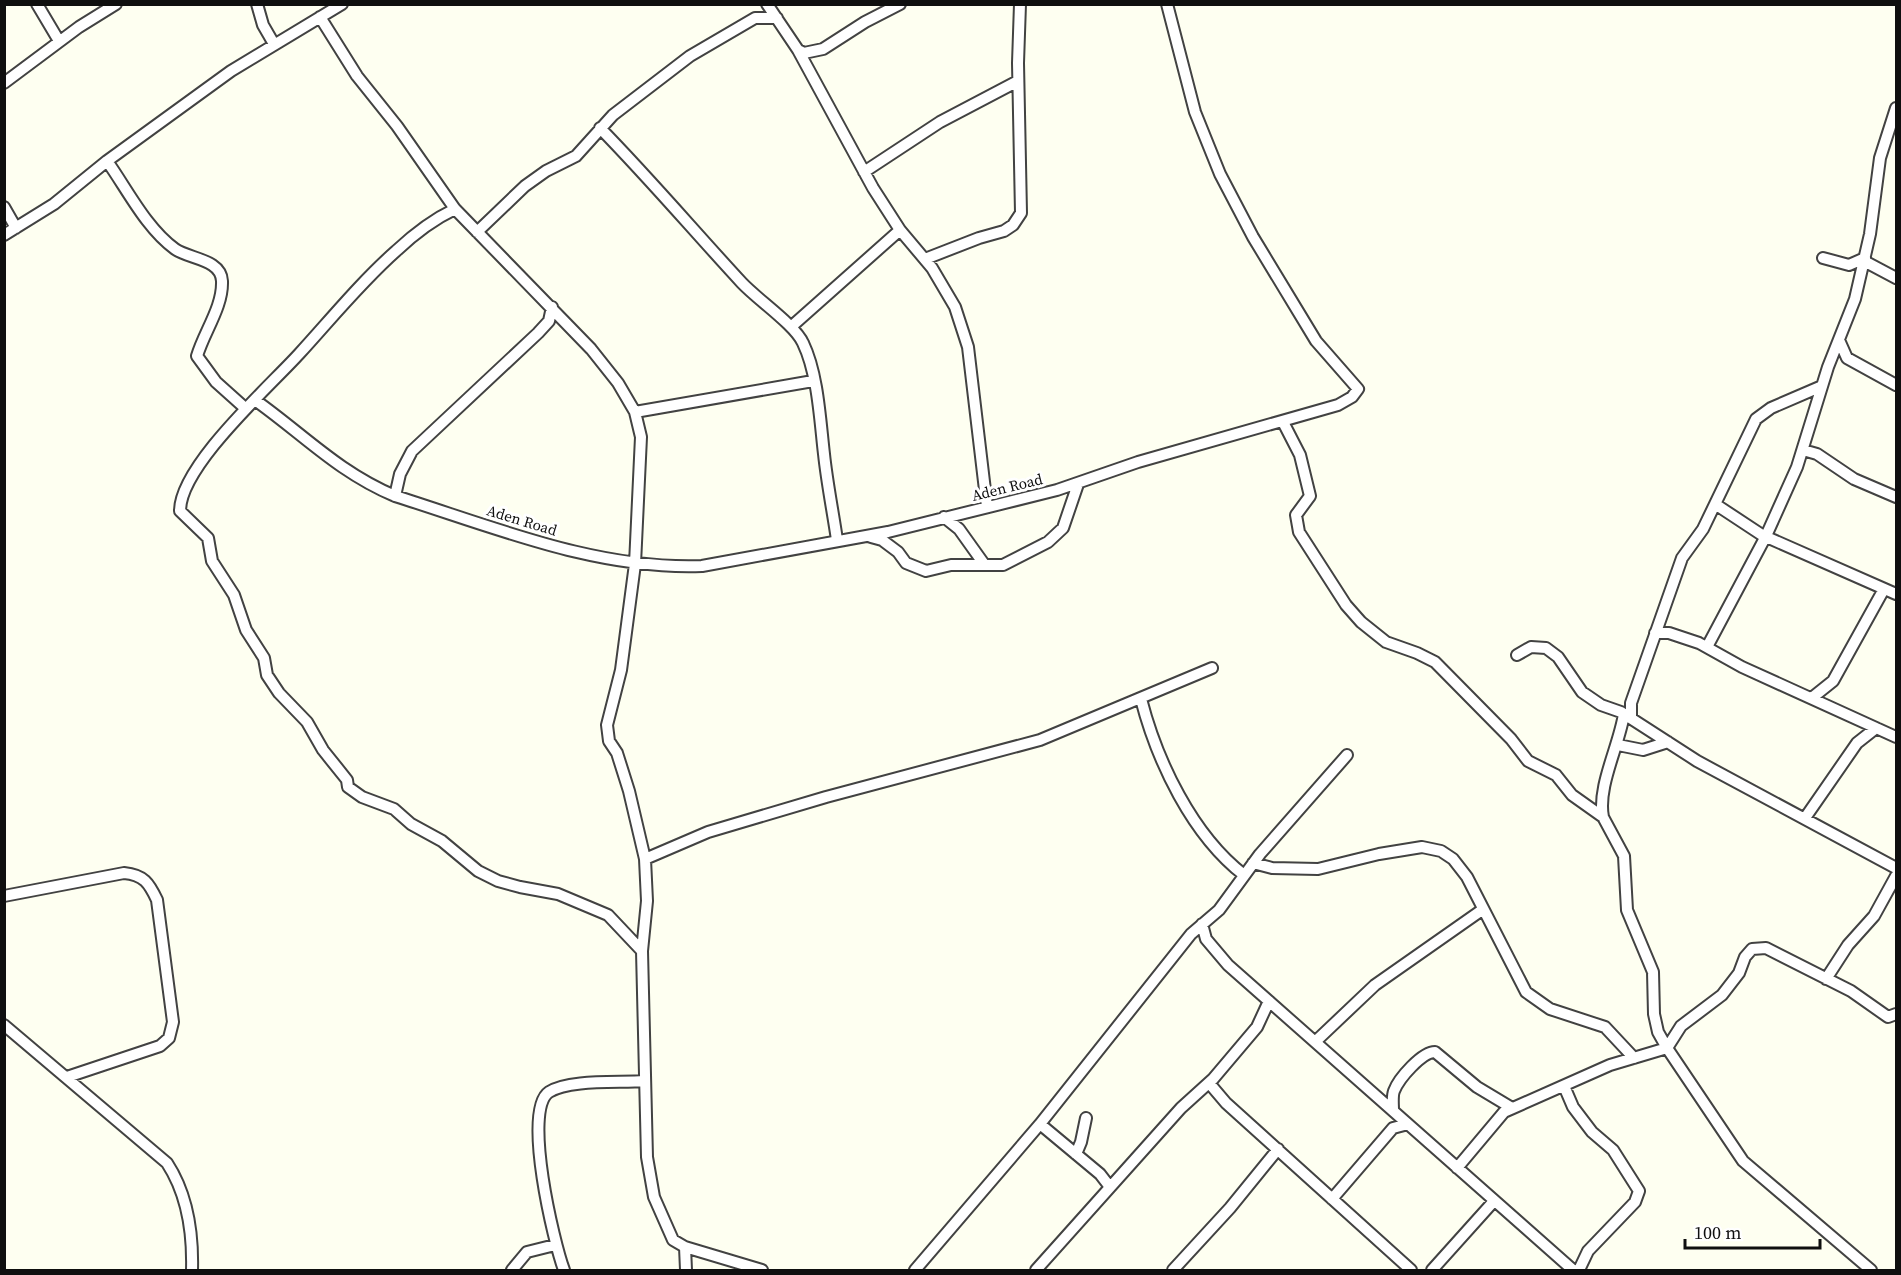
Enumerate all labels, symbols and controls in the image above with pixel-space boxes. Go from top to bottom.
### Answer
street label: Aden Road [969,468,1045,506]
street label: Aden Road [484,499,560,541]
scale bar [1685,1212,1820,1250]
text: 100 m [1694,1220,1741,1245]

